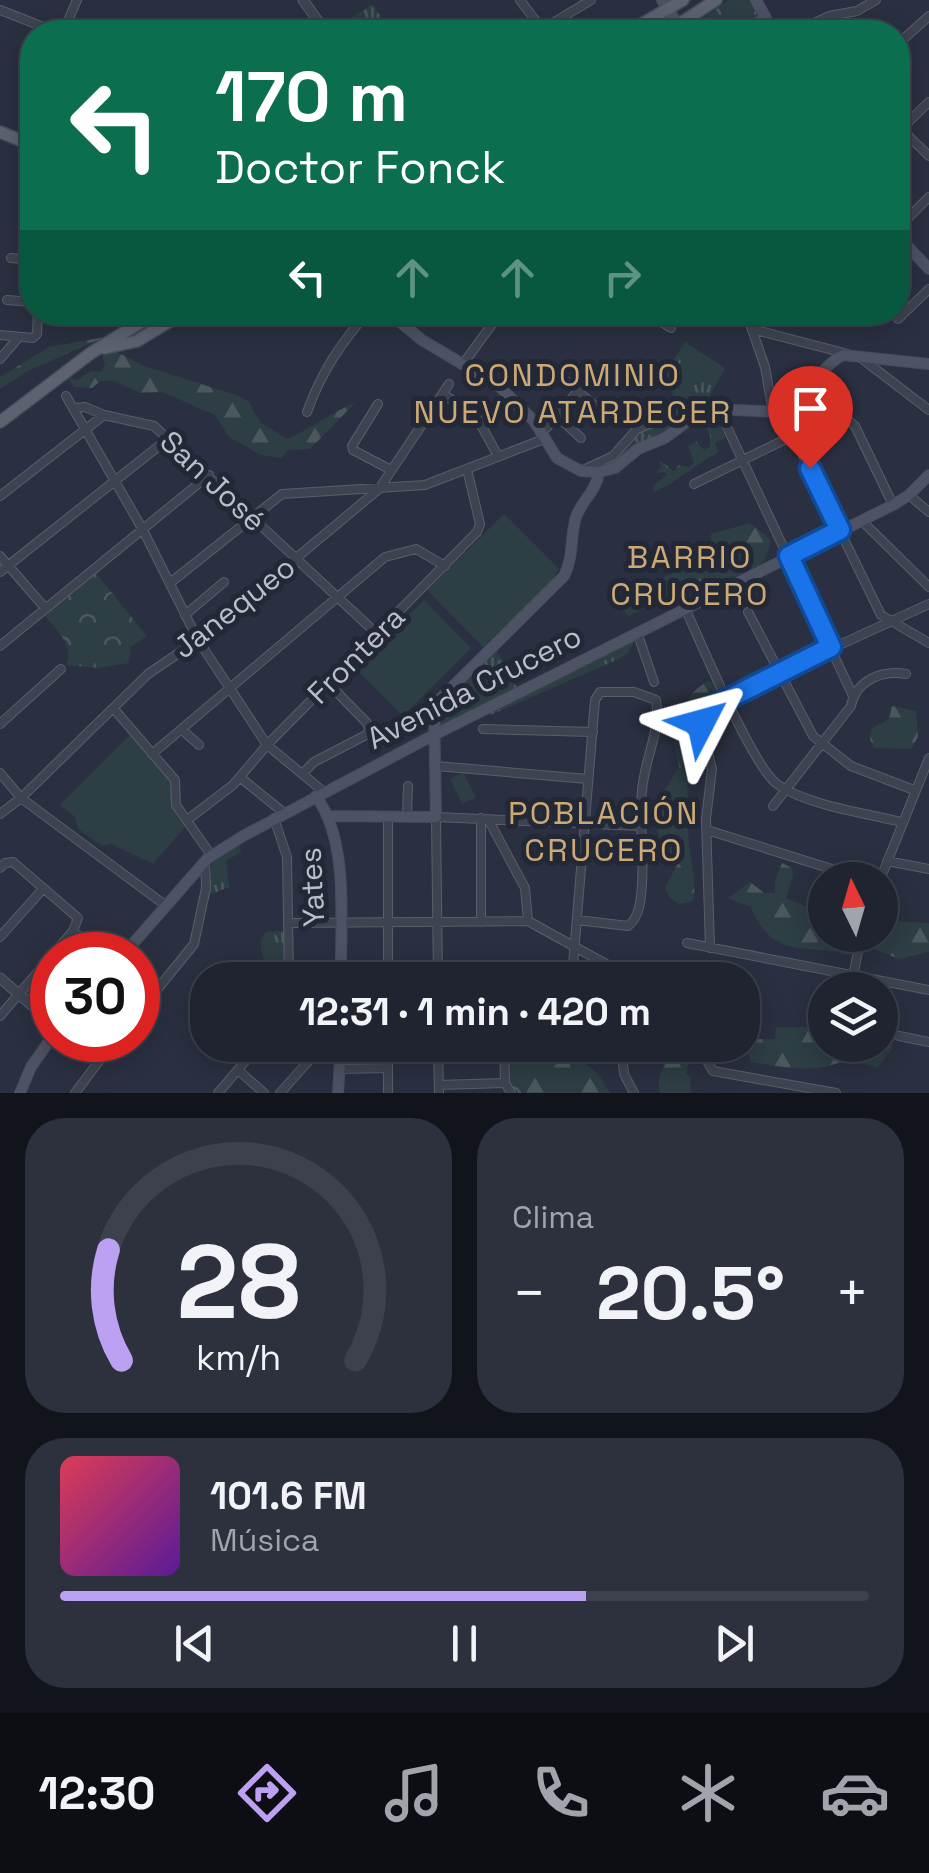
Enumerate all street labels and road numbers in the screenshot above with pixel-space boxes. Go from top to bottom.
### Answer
street label: San José [152,422,274,540]
street label: Janequeo [165,547,303,667]
street label: Frontera [299,598,413,712]
street label: Avenida Crucero [360,616,588,758]
street label: Yates [290,847,334,927]

